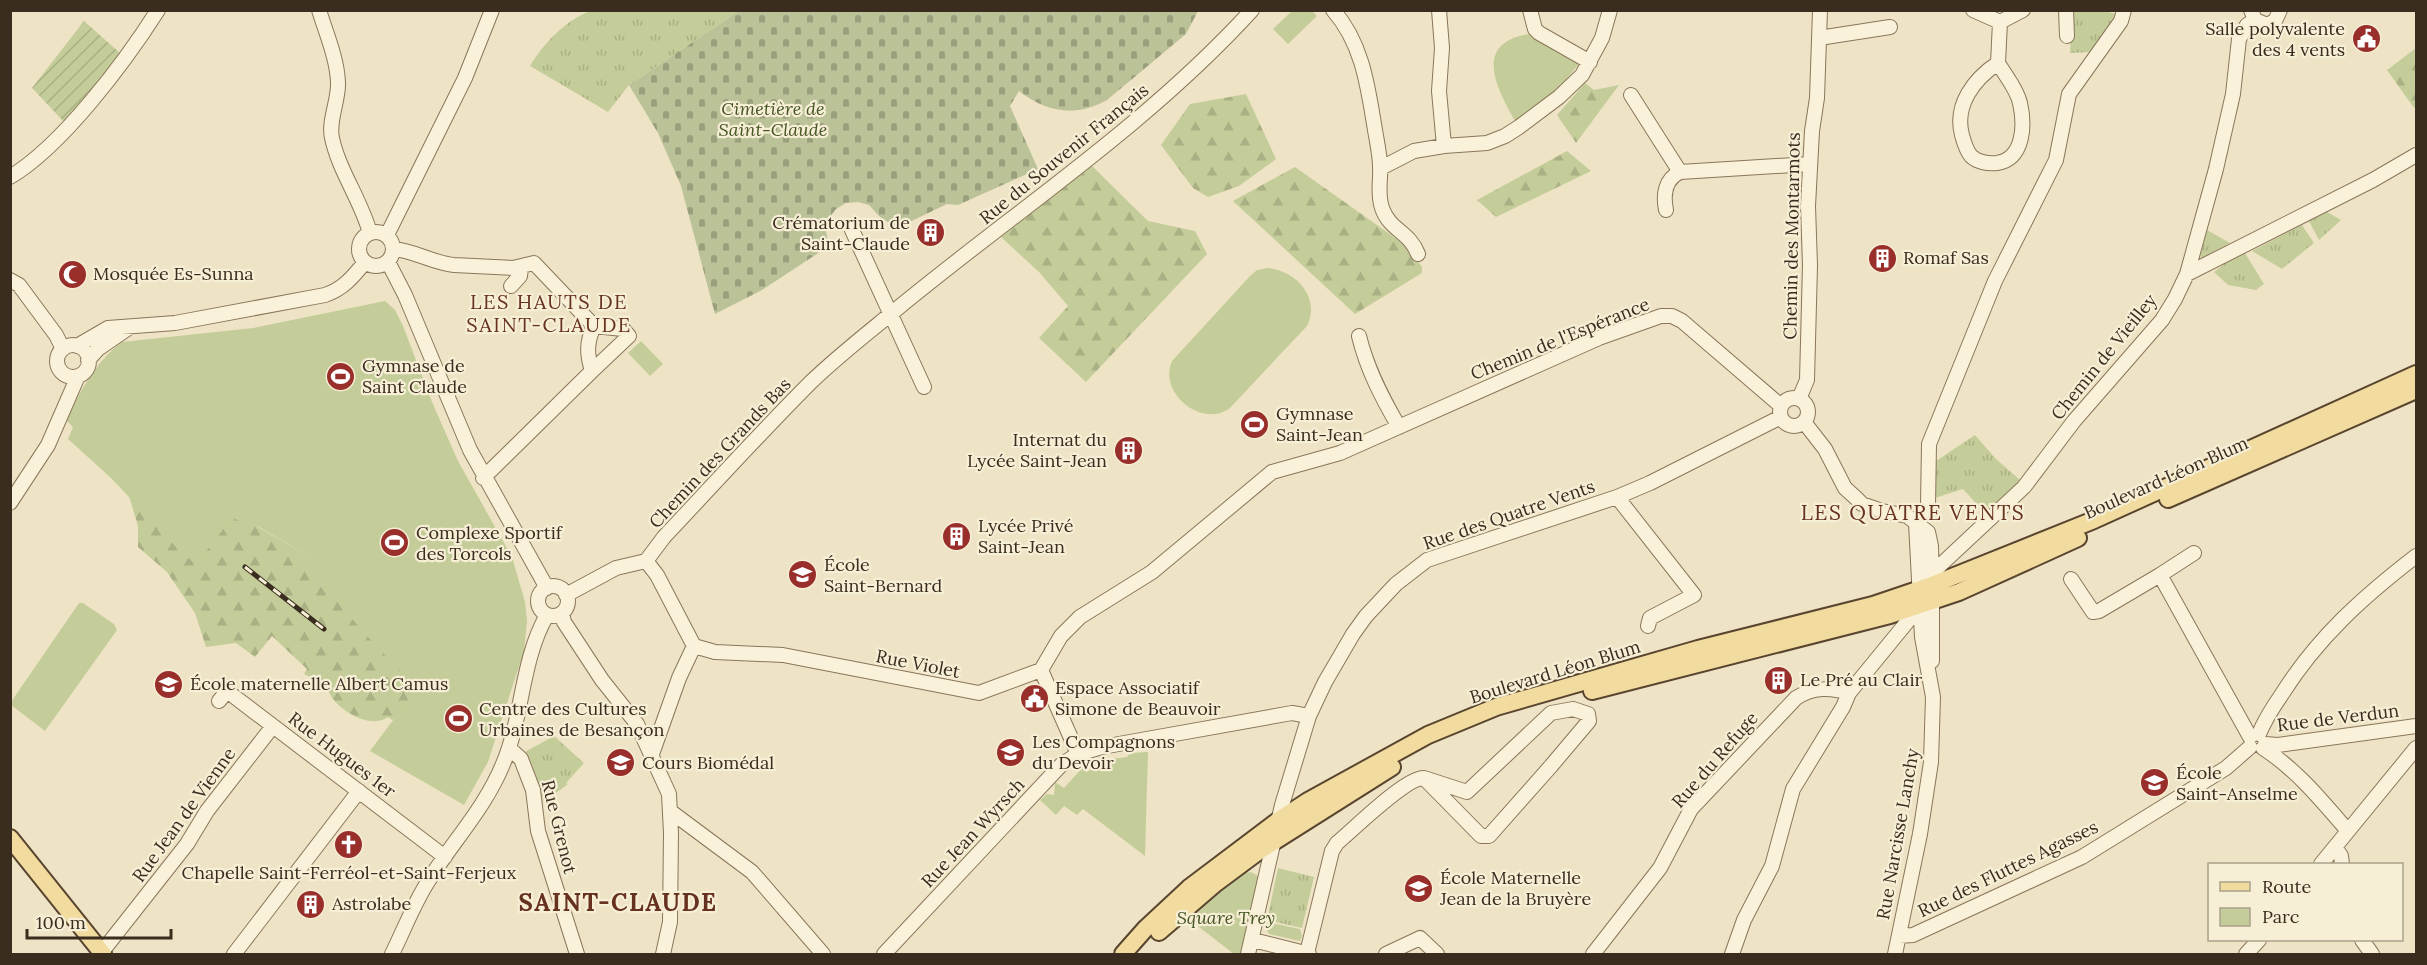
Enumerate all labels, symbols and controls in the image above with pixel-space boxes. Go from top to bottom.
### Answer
place label: Salle polyvalente des 4 vents [2205,17,2345,61]
public building icon: Salle polyvalente des 4 vents [2350,23,2382,55]
street label: Rue du Souvenir Français [974,78,1153,229]
park label: Cimetière de Saint-Claude [719,97,827,141]
street label: Chemin des Montarmots [1778,132,1805,340]
place label: Crématorium de Saint-Claude [772,211,910,255]
building icon: Crématorium de Saint-Claude [915,217,947,249]
building icon: Romaf Sas [1866,242,1898,274]
place label: Romaf Sas [1903,246,1989,269]
mosque icon: Mosquée Es-Sunna [56,258,88,290]
place label: Mosquée Es-Sunna [93,262,254,285]
district label: LES HAUTS DE SAINT-CLAUDE [466,289,632,337]
street label: Chemin de Vieilley [2046,289,2162,424]
street label: Chemin de l'Espérance [1467,292,1653,385]
place label: Gymnase de Saint Claude [362,354,467,398]
sports icon: Gymnase de Saint Claude [325,360,357,392]
street label: Chemin des Grands Bas [644,373,795,533]
place label: Gymnase Saint-Jean [1276,402,1363,446]
sports icon: Gymnase Saint-Jean [1239,408,1271,440]
place label: Internat du Lycée Saint-Jean [967,428,1107,472]
street label: Boulevard Léon Blum [2080,431,2252,524]
building icon: Internat du Lycée Saint-Jean [1112,434,1144,466]
street label: Rue des Quatre Vents [1420,474,1598,555]
district label: LES QUATRE VENTS [1801,499,2025,526]
place label: Lycée Privé Saint-Jean [978,514,1074,558]
building icon: Lycée Privé Saint-Jean [941,520,973,552]
place label: Complexe Sportif des Torcols [416,521,564,565]
sports icon: Complexe Sportif des Torcols [379,527,411,559]
place label: École Saint-Bernard [824,553,942,597]
school or university icon: École Saint-Bernard [787,559,819,591]
street label: Boulevard Léon Blum [1467,635,1643,708]
street label: Rue Violet [874,644,962,683]
building icon: Le Pré au Clair [1763,664,1795,696]
school or university icon: École maternelle Albert Camus [153,668,185,700]
place label: Le Pré au Clair [1800,668,1922,691]
place label: École maternelle Albert Camus [190,672,448,695]
place label: Espace Associatif Simone de Beauvoir [1055,676,1221,720]
public building icon: Espace Associatif Simone de Beauvoir [1018,682,1050,714]
place label: Centre des Cultures Urbaines de Besançon [479,697,665,741]
street label: Rue de Verdun [2276,699,2400,736]
sports icon: Centre des Cultures Urbaines de Besançon [442,703,474,735]
street label: Rue Hugues 1er [284,707,401,803]
street label: Rue du Refuge [1667,707,1763,813]
place label: Les Compagnons du Devoir [1032,730,1175,774]
school or university icon: Les Compagnons du Devoir [995,736,1027,768]
street label: Rue Jean de Vienne [127,743,240,887]
street label: Rue Narcisse Lanchy [1871,746,1924,921]
school or university icon: Cours Biomédal [605,747,637,779]
place label: Cours Biomédal [642,751,774,774]
place label: École Saint-Anselme [2176,761,2298,805]
school or university icon: École Saint-Anselme [2139,767,2171,799]
street label: Rue Jean Wyrsch [916,773,1029,892]
street label: Rue Grenot [537,777,582,876]
street label: Rue des Fluttes Agasses [1914,815,2102,922]
church icon: Chapelle Saint-Ferréol-et-Saint-Ferjeux [333,828,365,860]
place label: Chapelle Saint-Ferréol-et-Saint-Ferjeux [182,861,517,884]
legend [2208,863,2403,941]
place label: École Maternelle Jean de la Bruyère [1439,866,1592,910]
school or university icon: École Maternelle Jean de la Bruyère [1403,872,1435,904]
text: Route [2262,875,2311,898]
district label: SAINT-CLAUDE [519,887,717,918]
building icon: Astrolabe [295,888,327,920]
place label: Astrolabe [331,892,411,915]
scale bar [27,902,171,940]
text: Parc [2262,905,2299,928]
park label: Square Trey [1177,906,1275,929]
text: 100 m [36,911,86,934]

